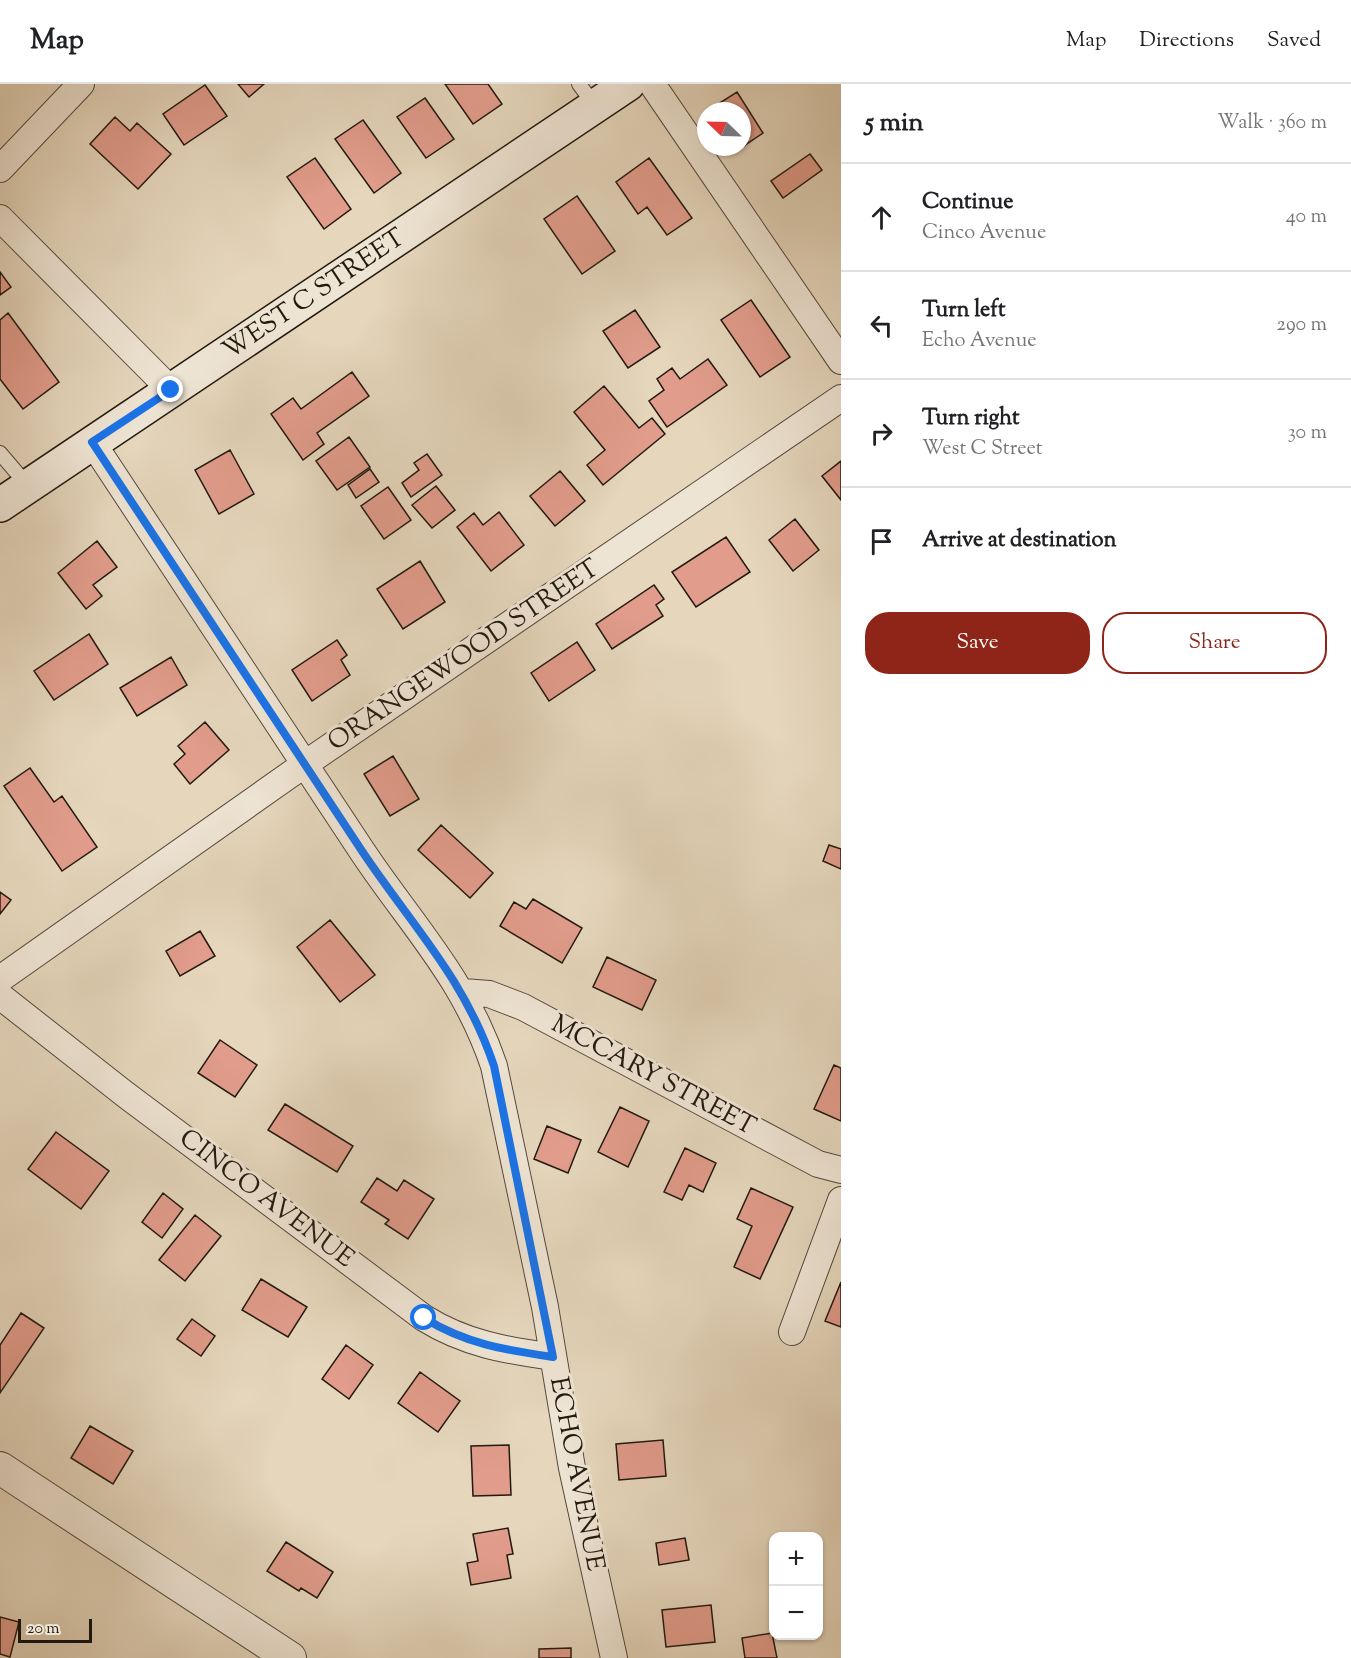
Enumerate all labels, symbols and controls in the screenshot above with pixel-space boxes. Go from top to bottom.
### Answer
text: Map [30,21,84,61]
text: Map [1066,26,1106,56]
text: Directions [1139,26,1234,56]
text: Saved [1267,26,1321,56]
north arrow [697,102,751,156]
text: 5 min [865,105,924,142]
text: Walk · 360 m [1217,109,1327,138]
text: Continue [922,187,1013,219]
icon: ahead [865,201,898,234]
text: 40 m [1286,203,1327,232]
text: Cinco Avenue [922,219,1046,248]
street label: WEST C STREET [215,220,413,369]
text: Turn left [922,295,1005,327]
icon: left [865,309,898,342]
text: 290 m [1277,311,1327,340]
text: Echo Avenue [922,327,1037,356]
route end [157,376,183,402]
text: Turn right [922,403,1019,435]
icon: right [865,417,898,450]
text: 30 m [1288,419,1327,448]
text: West C Street [922,435,1043,464]
icon: arrive [865,525,898,558]
text: Arrive at destination [922,525,1117,557]
street label: ORANGEWOOD STREET [321,551,607,761]
button: Save [865,612,1090,674]
button: Share [1102,612,1327,674]
street label: MCCARY STREET [544,1006,762,1146]
street label: CINCO AVENUE [171,1121,362,1277]
route start [410,1304,436,1330]
street label: ECHO AVENUE [539,1374,613,1574]
map controls [769,1532,823,1640]
button: + [769,1532,823,1586]
button: − [769,1586,823,1640]
scale bar [18,1616,92,1644]
text: 20 m [27,1618,60,1641]

